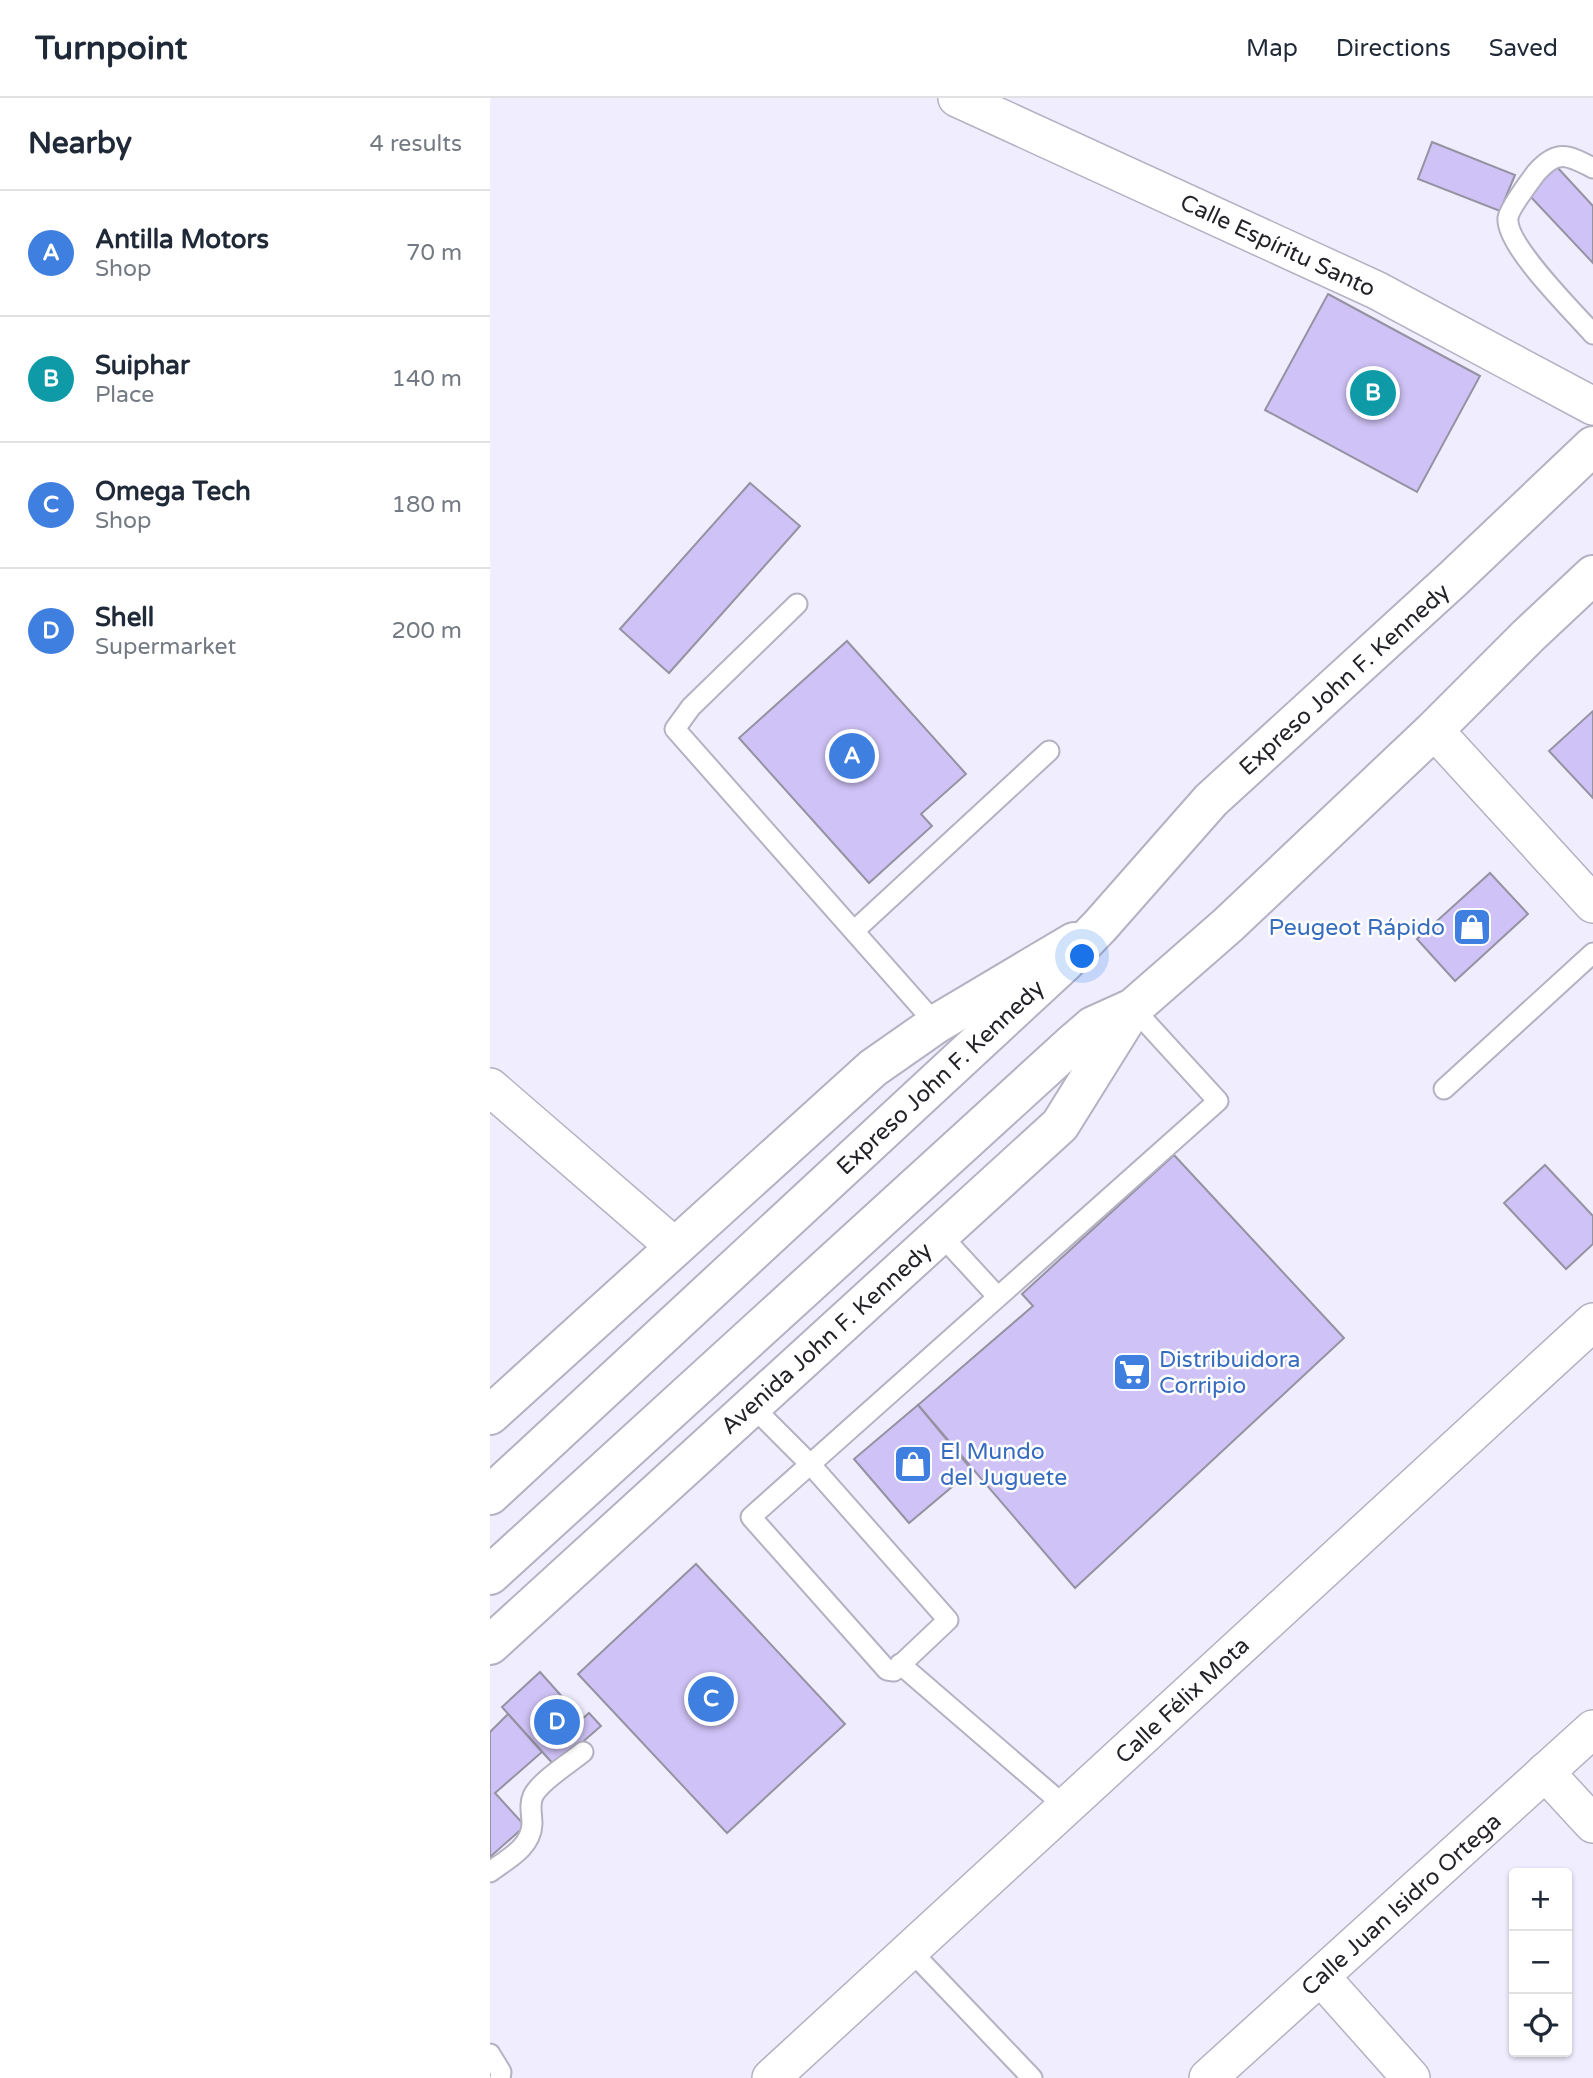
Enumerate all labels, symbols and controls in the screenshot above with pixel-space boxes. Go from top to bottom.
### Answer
text: Turnpoint [35,29,187,68]
text: Map [1246,34,1298,63]
text: Directions [1336,34,1451,63]
text: Saved [1489,34,1558,63]
text: Nearby [28,125,132,162]
text: 4 results [369,130,462,158]
street label: Calle Espíritu Santo [1176,188,1380,303]
text: Antilla Motors [95,224,269,255]
text: A [42,239,60,267]
text: 70 m [406,239,462,267]
text: Shop [95,255,152,283]
text: Suiphar [95,350,190,381]
text: B [43,365,59,393]
text: 140 m [392,365,462,393]
pin: B [1350,367,1396,419]
text: Place [95,381,154,409]
text: Omega Tech [95,476,251,507]
text: C [43,491,59,519]
text: 180 m [392,491,462,519]
text: Shop [95,507,152,535]
street label: Expreso John F. Kennedy [1234,578,1456,782]
text: Shell [95,602,154,633]
text: D [42,617,60,645]
text: 200 m [392,617,462,645]
text: Supermarket [95,633,236,661]
pin: A [829,730,875,782]
shop icon: Peugeot Rápido [1451,906,1493,948]
place label: Peugeot Rápido [1269,914,1445,942]
your location [1065,939,1099,973]
street label: Expreso John F. Kennedy [831,974,1050,1181]
street label: Avenida John F. Kennedy [716,1237,938,1441]
place label: Distribuidora Corripio [1159,1346,1301,1400]
supermarket icon: Distribuidora Corripio [1111,1351,1153,1393]
place label: El Mundo del Juguete [940,1438,1067,1492]
shop icon: El Mundo del Juguete [892,1443,934,1485]
street label: Calle Félix Mota [1110,1632,1255,1770]
pin: C [688,1673,734,1725]
pin: D [534,1696,580,1748]
street label: Calle Juan Isidro Ortega [1296,1808,1507,2002]
map controls [1509,1868,1572,2057]
button: + [1509,1868,1572,1931]
button: − [1509,1931,1572,1994]
button: locate [1509,1994,1572,2057]

